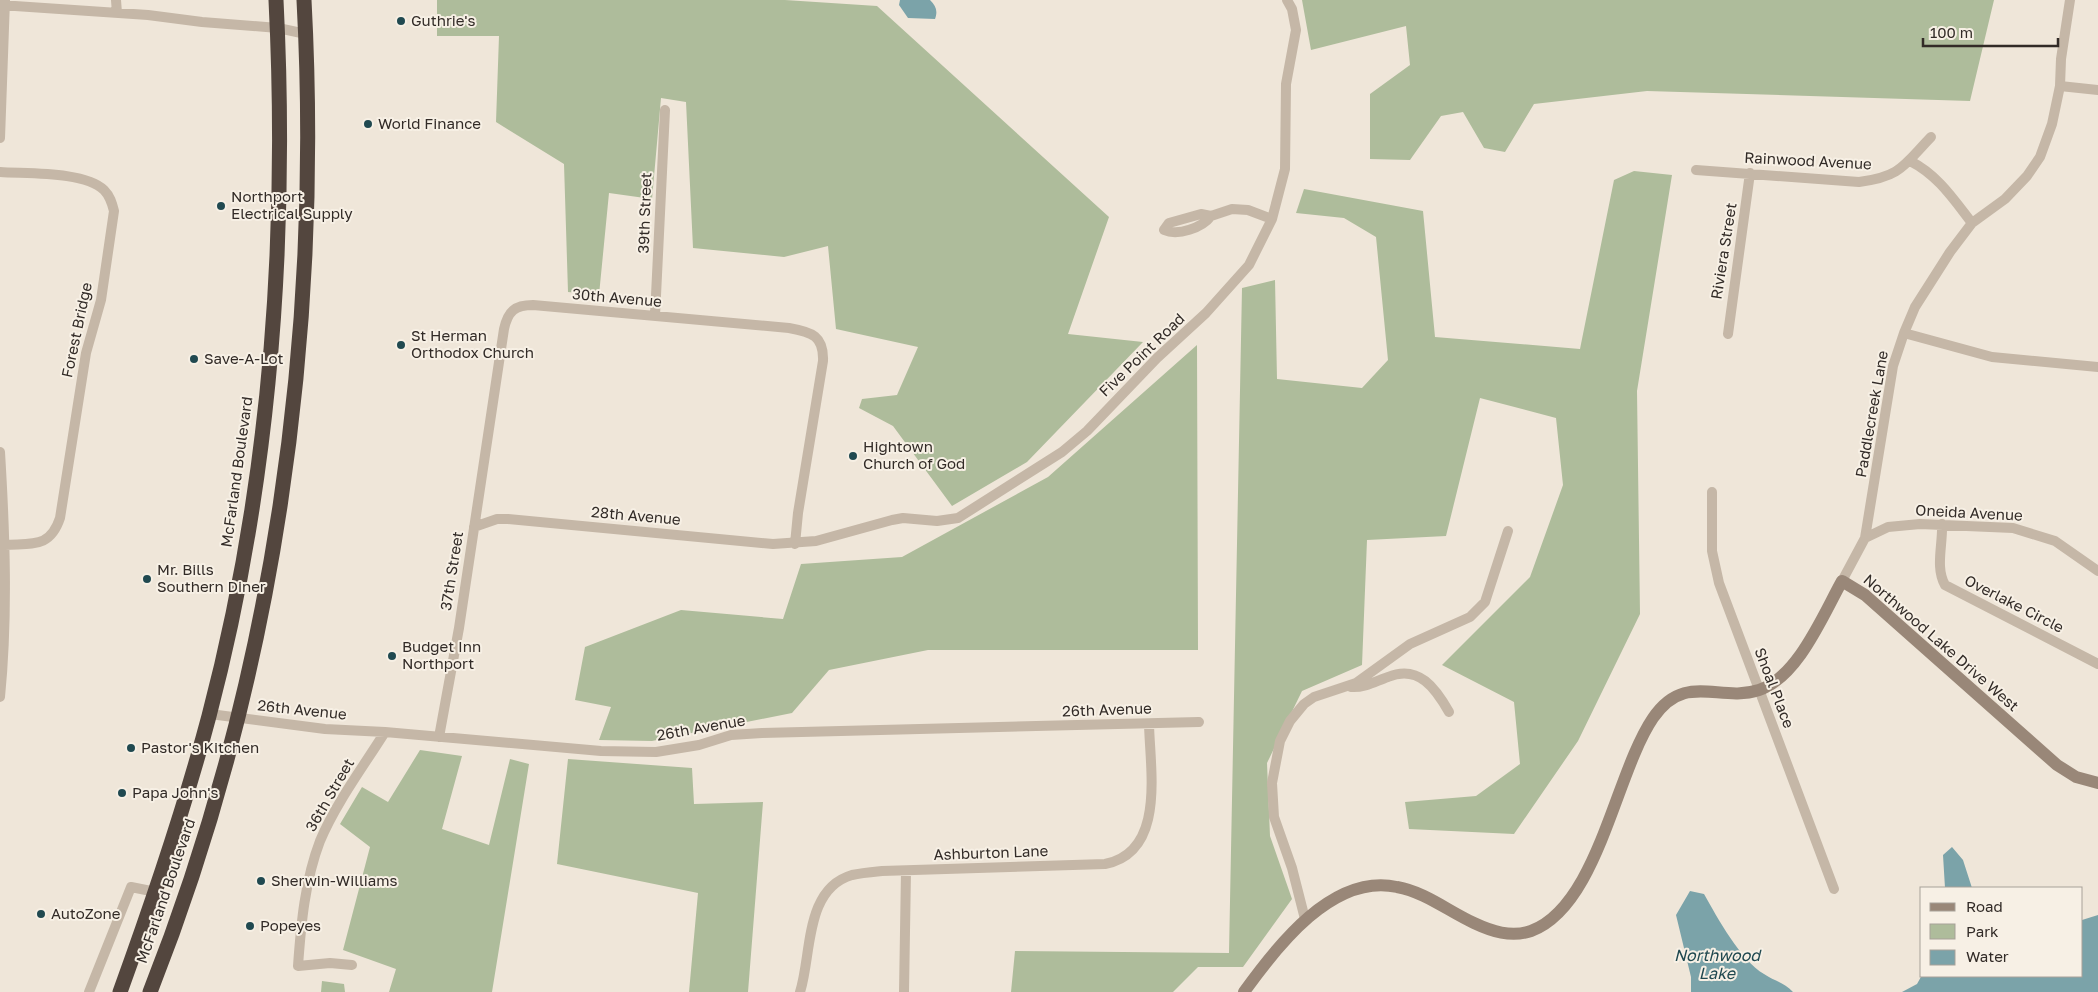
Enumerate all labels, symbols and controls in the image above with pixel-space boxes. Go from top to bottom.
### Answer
place label: Guthrie's [411,11,476,29]
marker: Guthrie's [395,15,407,27]
scale bar [1923,15,2058,47]
text: 100 m [1930,23,1973,41]
place label: World Finance [378,114,481,132]
marker: World Finance [362,118,374,130]
street label: Rainwood Avenue [1744,148,1873,172]
street label: 39th Street [634,172,654,254]
place label: Northport Electrical Supply [231,187,353,222]
marker: Northport Electrical Supply [215,200,227,212]
street label: Riviera Street [1706,201,1740,300]
street label: Forest Bridge [57,280,95,379]
street label: 30th Avenue [571,284,663,310]
street label: Five Point Road [1095,309,1188,400]
place label: St Herman Orthodox Church [411,326,534,361]
marker: St Herman Orthodox Church [395,339,407,351]
place label: Save-A-Lot [204,349,283,367]
street label: Paddlecreek Lane [1851,349,1891,479]
marker: Save-A-Lot [188,353,200,365]
street label: McFarland Boulevard [217,395,256,548]
place label: Hightown Church of God [863,437,965,472]
marker: Hightown Church of God [847,450,859,462]
street label: Oneida Avenue [1915,500,2023,524]
street label: 28th Avenue [591,502,682,528]
street label: 37th Street [436,530,466,612]
place label: Mr. Bills Southern Diner [157,560,266,595]
street label: Northwood Lake Drive West [1860,570,2023,715]
street label: Overlake Circle [1962,570,2067,636]
marker: Mr. Bills Southern Diner [141,573,153,585]
place label: Budget Inn Northport [402,637,481,672]
street label: Shoal Place [1751,645,1799,731]
marker: Budget Inn Northport [386,650,398,662]
street label: 26th Avenue [257,695,348,723]
street label: 26th Avenue [1062,698,1152,720]
street label: 26th Avenue [655,710,747,744]
place label: Pastor's Kitchen [141,738,259,756]
marker: Pastor's Kitchen [125,742,137,754]
street label: 36th Street [301,755,357,834]
place label: Papa John's [132,783,219,801]
marker: Papa John's [116,787,128,799]
street label: McFarland Boulevard [132,816,198,965]
street label: Ashburton Lane [933,841,1049,863]
place label: Sherwin-Williams [271,871,398,889]
marker: Sherwin-Williams [255,875,267,887]
legend [1920,887,2083,977]
text: Road [1966,897,2003,915]
place label: AutoZone [51,904,121,922]
marker: AutoZone [35,908,47,920]
place label: Popeyes [260,916,321,934]
marker: Popeyes [244,920,256,932]
text: Park [1966,922,1999,940]
water label: Northwood Lake [1674,945,1762,983]
text: Water [1966,947,2009,965]

